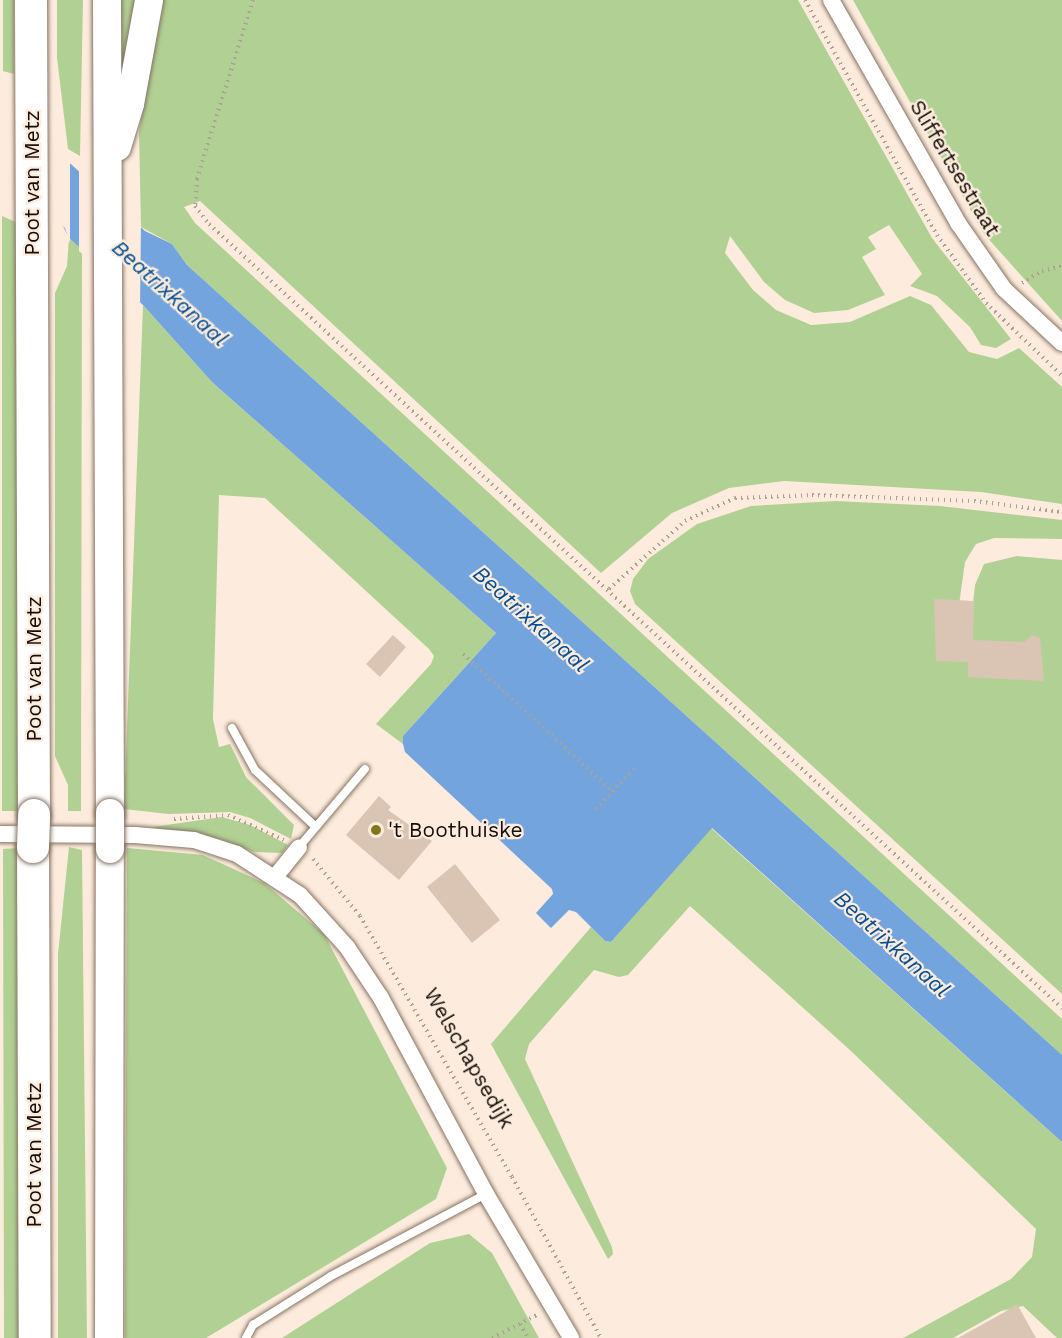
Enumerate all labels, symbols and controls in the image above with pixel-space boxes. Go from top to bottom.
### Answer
street label: Sliffertsestraat [905,96,1005,240]
street label: Poot van Metz [19,110,45,256]
water label: Beatrixkanaal [107,234,233,352]
water label: Beatrixkanaal [468,560,594,678]
street label: Poot van Metz [21,596,47,742]
place label: 't Boothuiske [388,817,523,843]
marker: 't Boothuiske [369,823,383,837]
water label: Beatrixkanaal [829,885,955,1003]
street label: Welschapsedijk [419,983,519,1133]
street label: Poot van Metz [21,1082,47,1228]

